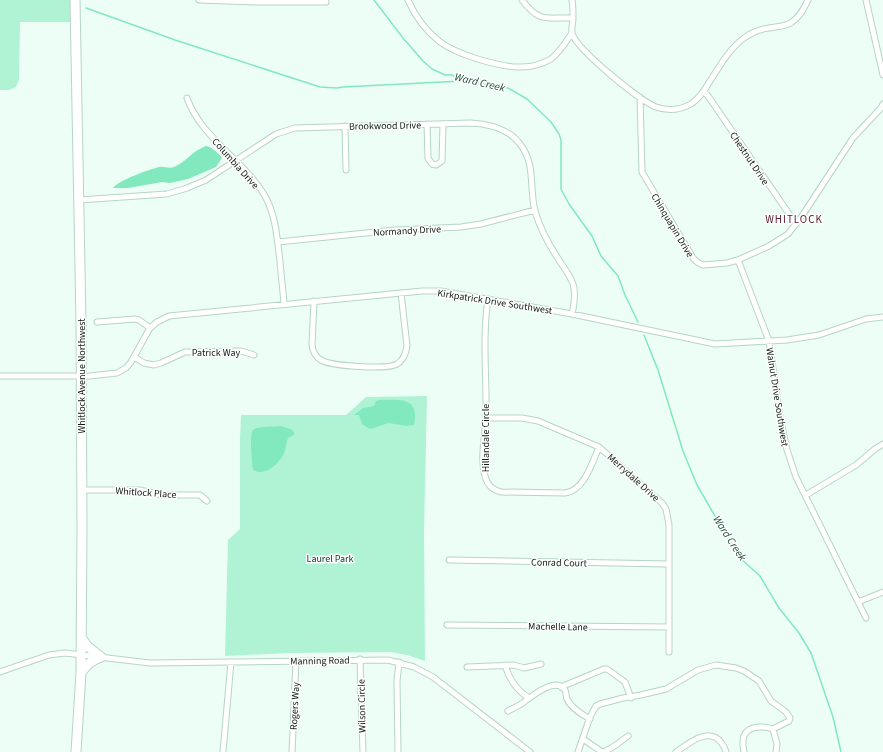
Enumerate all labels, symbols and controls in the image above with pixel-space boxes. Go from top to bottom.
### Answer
water label: Ward Creek [453,69,507,96]
street label: Brookwood Drive [349,118,421,134]
street label: Chestnut Drive [726,129,772,188]
street label: Columbia Drive [209,135,262,192]
street label: Chinquapin Drive [648,191,697,260]
district label: WHITLOCK [765,212,823,227]
street label: Normandy Drive [373,222,441,240]
street label: Kirkpatrick Drive Southwest [436,286,554,318]
street label: Whitlock Avenue Northwest [75,318,89,434]
street label: Patrick Way [192,346,241,360]
street label: Walnut Drive Southwest [762,347,792,448]
street label: Hillandale Circle [479,404,493,472]
street label: Merrydale Drive [604,451,662,505]
street label: Whitlock Place [115,484,177,502]
water label: Ward Creek [709,513,750,565]
park label: Laurel Park [307,552,354,566]
street label: Conrad Court [531,556,588,570]
street label: Machelle Lane [528,619,588,635]
street label: Manning Road [290,653,350,669]
street label: Wilson Circle [355,679,369,733]
street label: Rogers Way [287,681,303,730]

